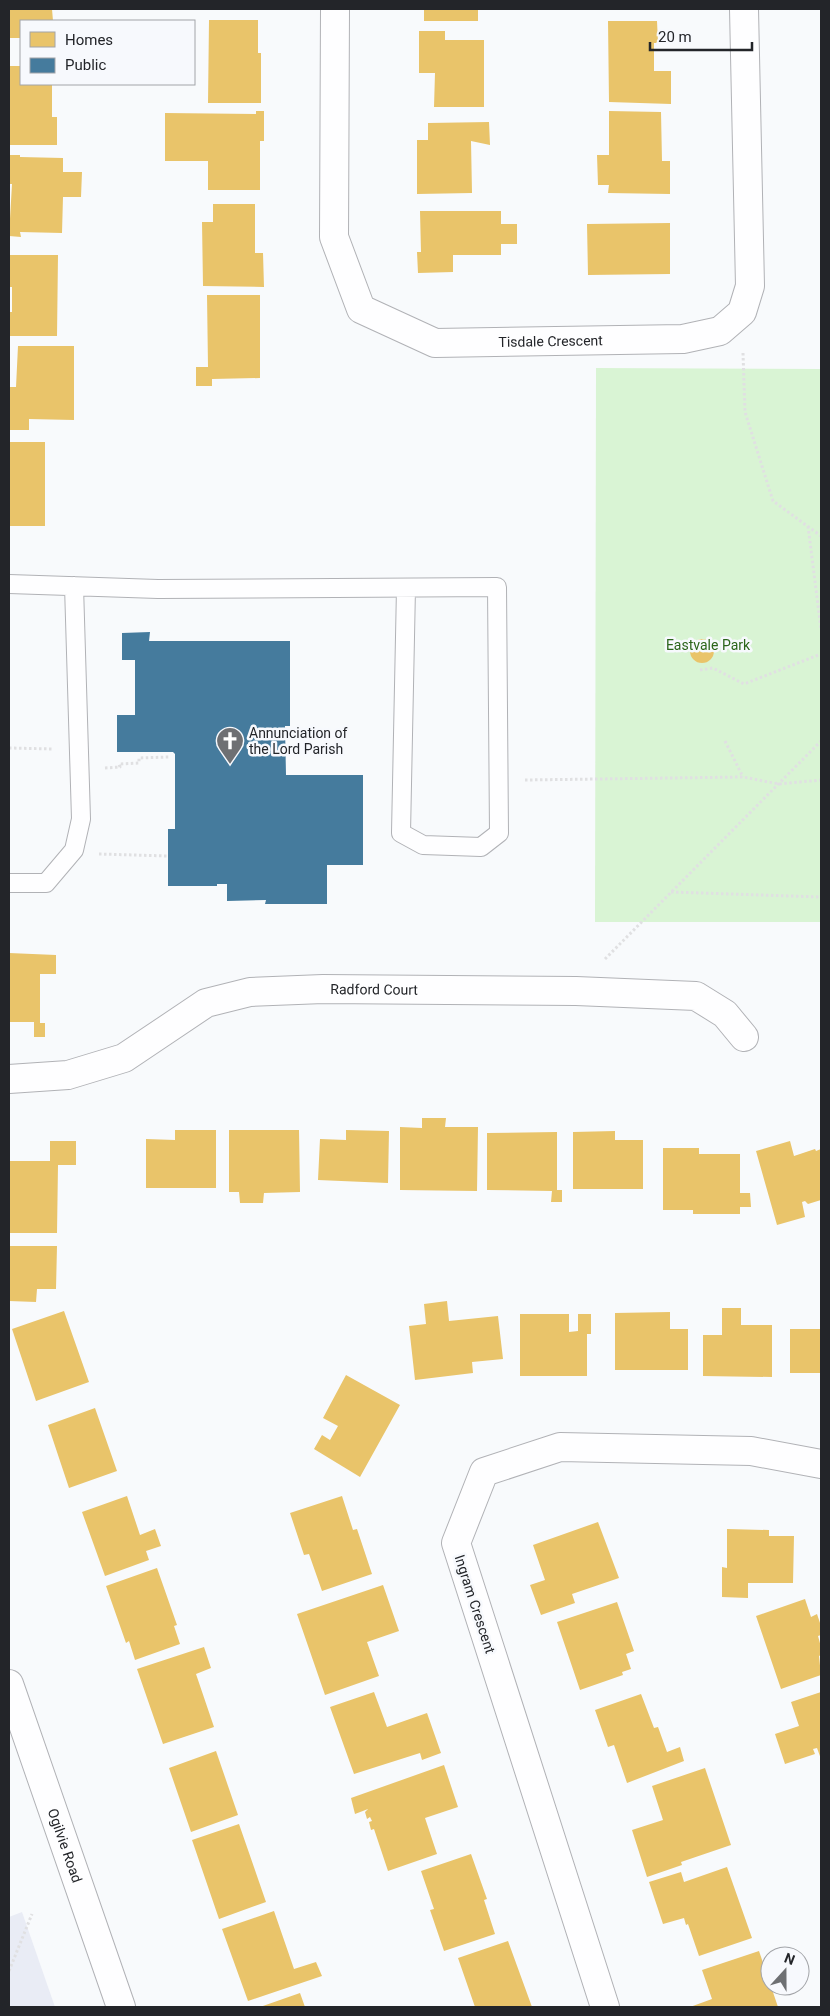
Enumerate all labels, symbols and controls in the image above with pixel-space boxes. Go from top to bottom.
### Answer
legend [20,20,195,85]
scale bar [650,20,752,52]
text: 20 m [658,28,692,46]
text: Homes [65,31,113,49]
text: Public [65,56,106,74]
street label: Tisdale Crescent [498,332,603,350]
park label: Eastvale Park [666,637,751,653]
place label: Annunciation of the Lord Parish [249,725,348,757]
church icon: Annunciation of the Lord Parish [215,726,245,765]
street label: Radford Court [330,981,418,998]
street label: Ingram Crescent [452,1553,499,1656]
street label: Ogilvie Road [45,1806,85,1885]
north arrow [760,1946,810,1996]
text: N [782,1950,797,1968]

